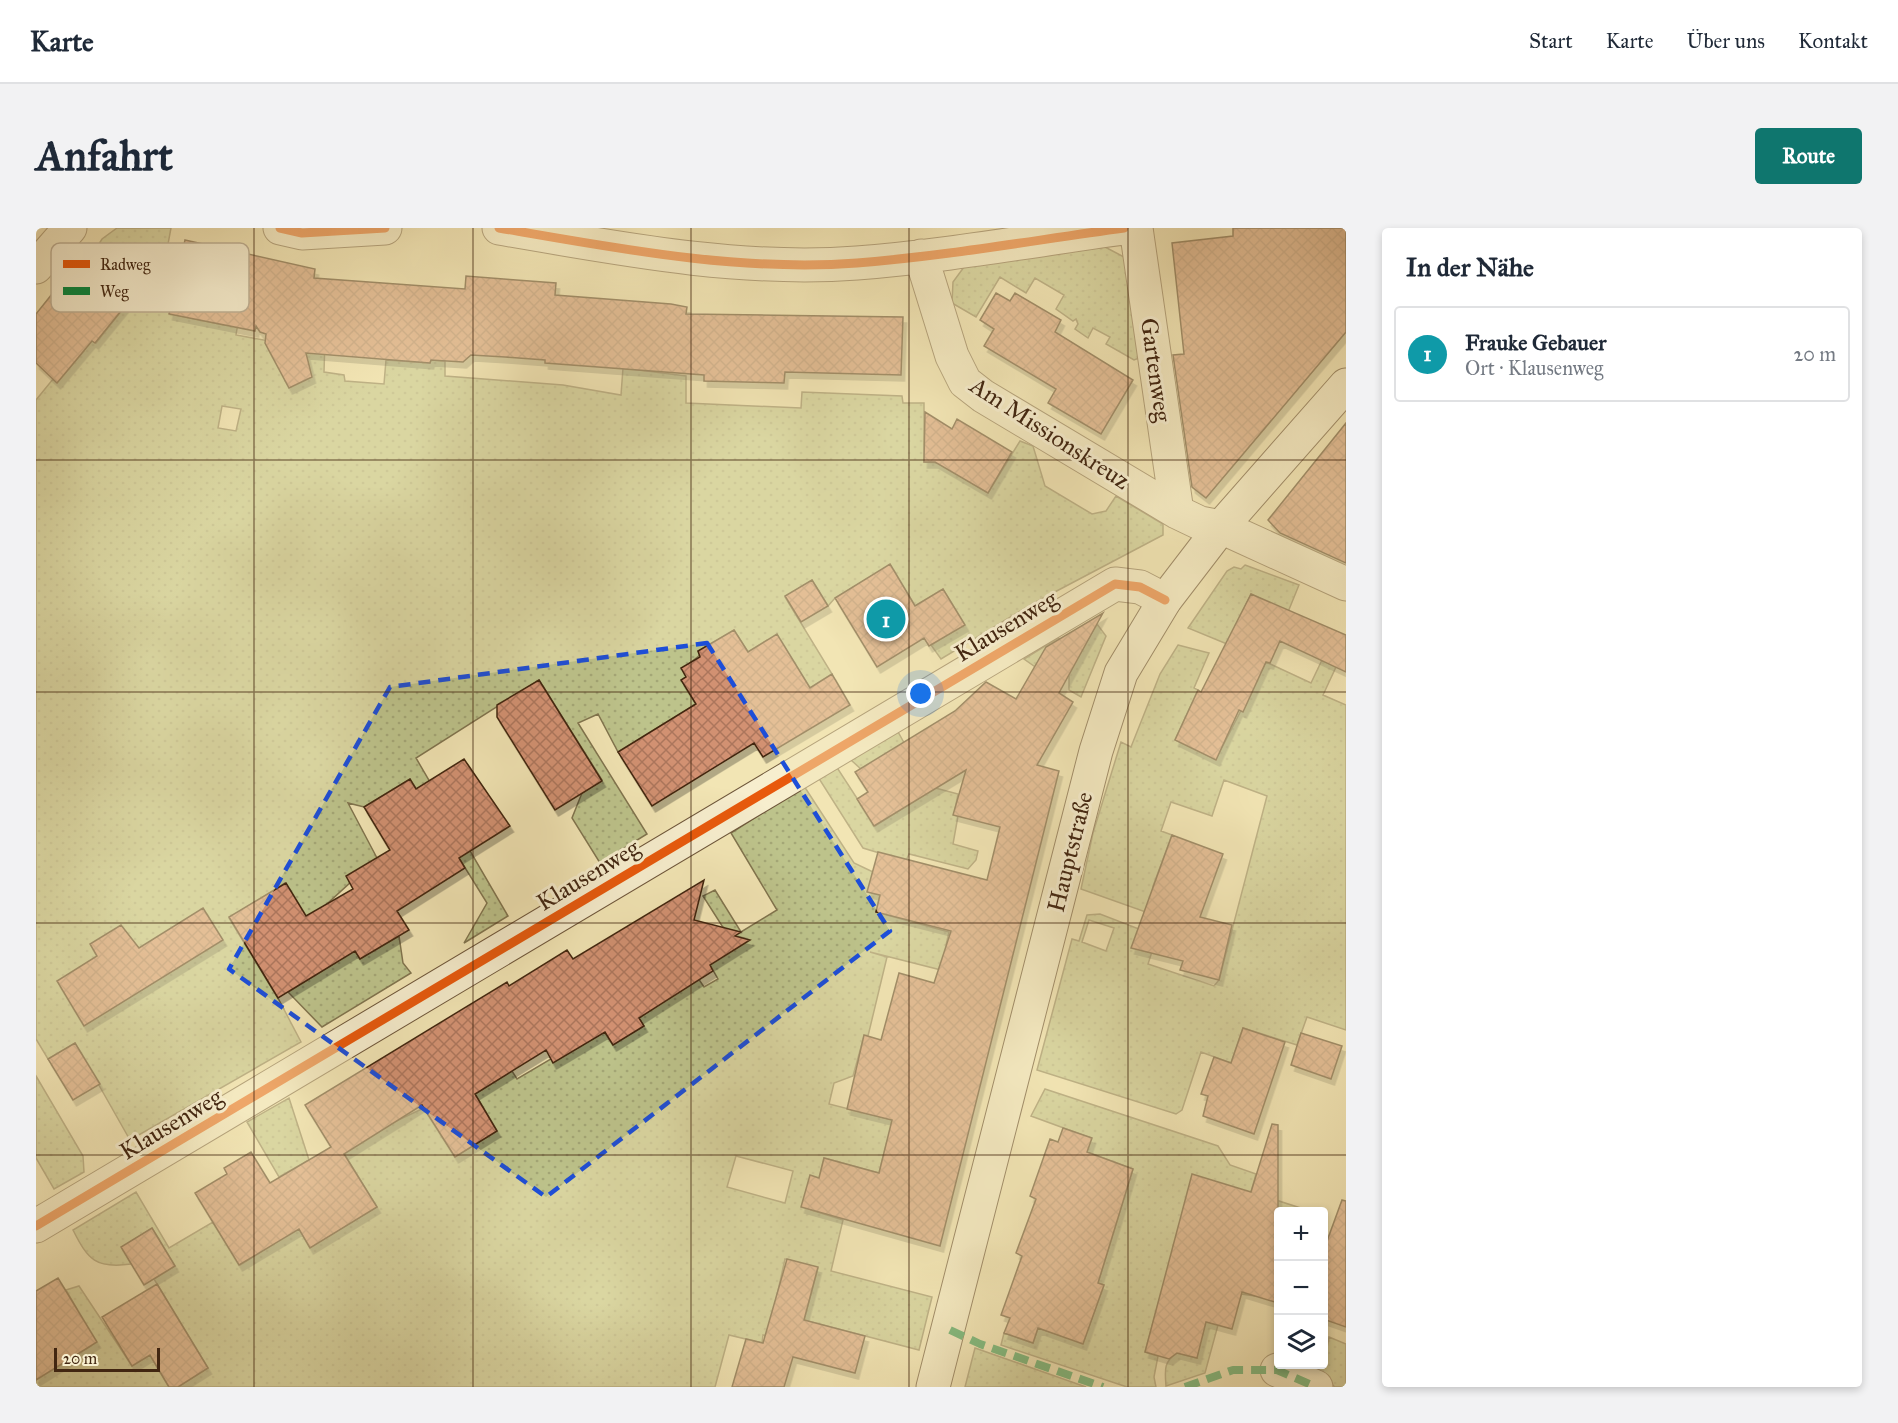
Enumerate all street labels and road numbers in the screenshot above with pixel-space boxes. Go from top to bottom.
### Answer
street label: Gartenweg [1134,316,1178,425]
street label: Am Missionskreuz [964,370,1136,496]
street label: Klausenweg [949,583,1064,668]
street label: Hauptstraße [1041,789,1099,915]
street label: Klausenweg [531,832,646,917]
street label: Klausenweg [114,1081,229,1166]

